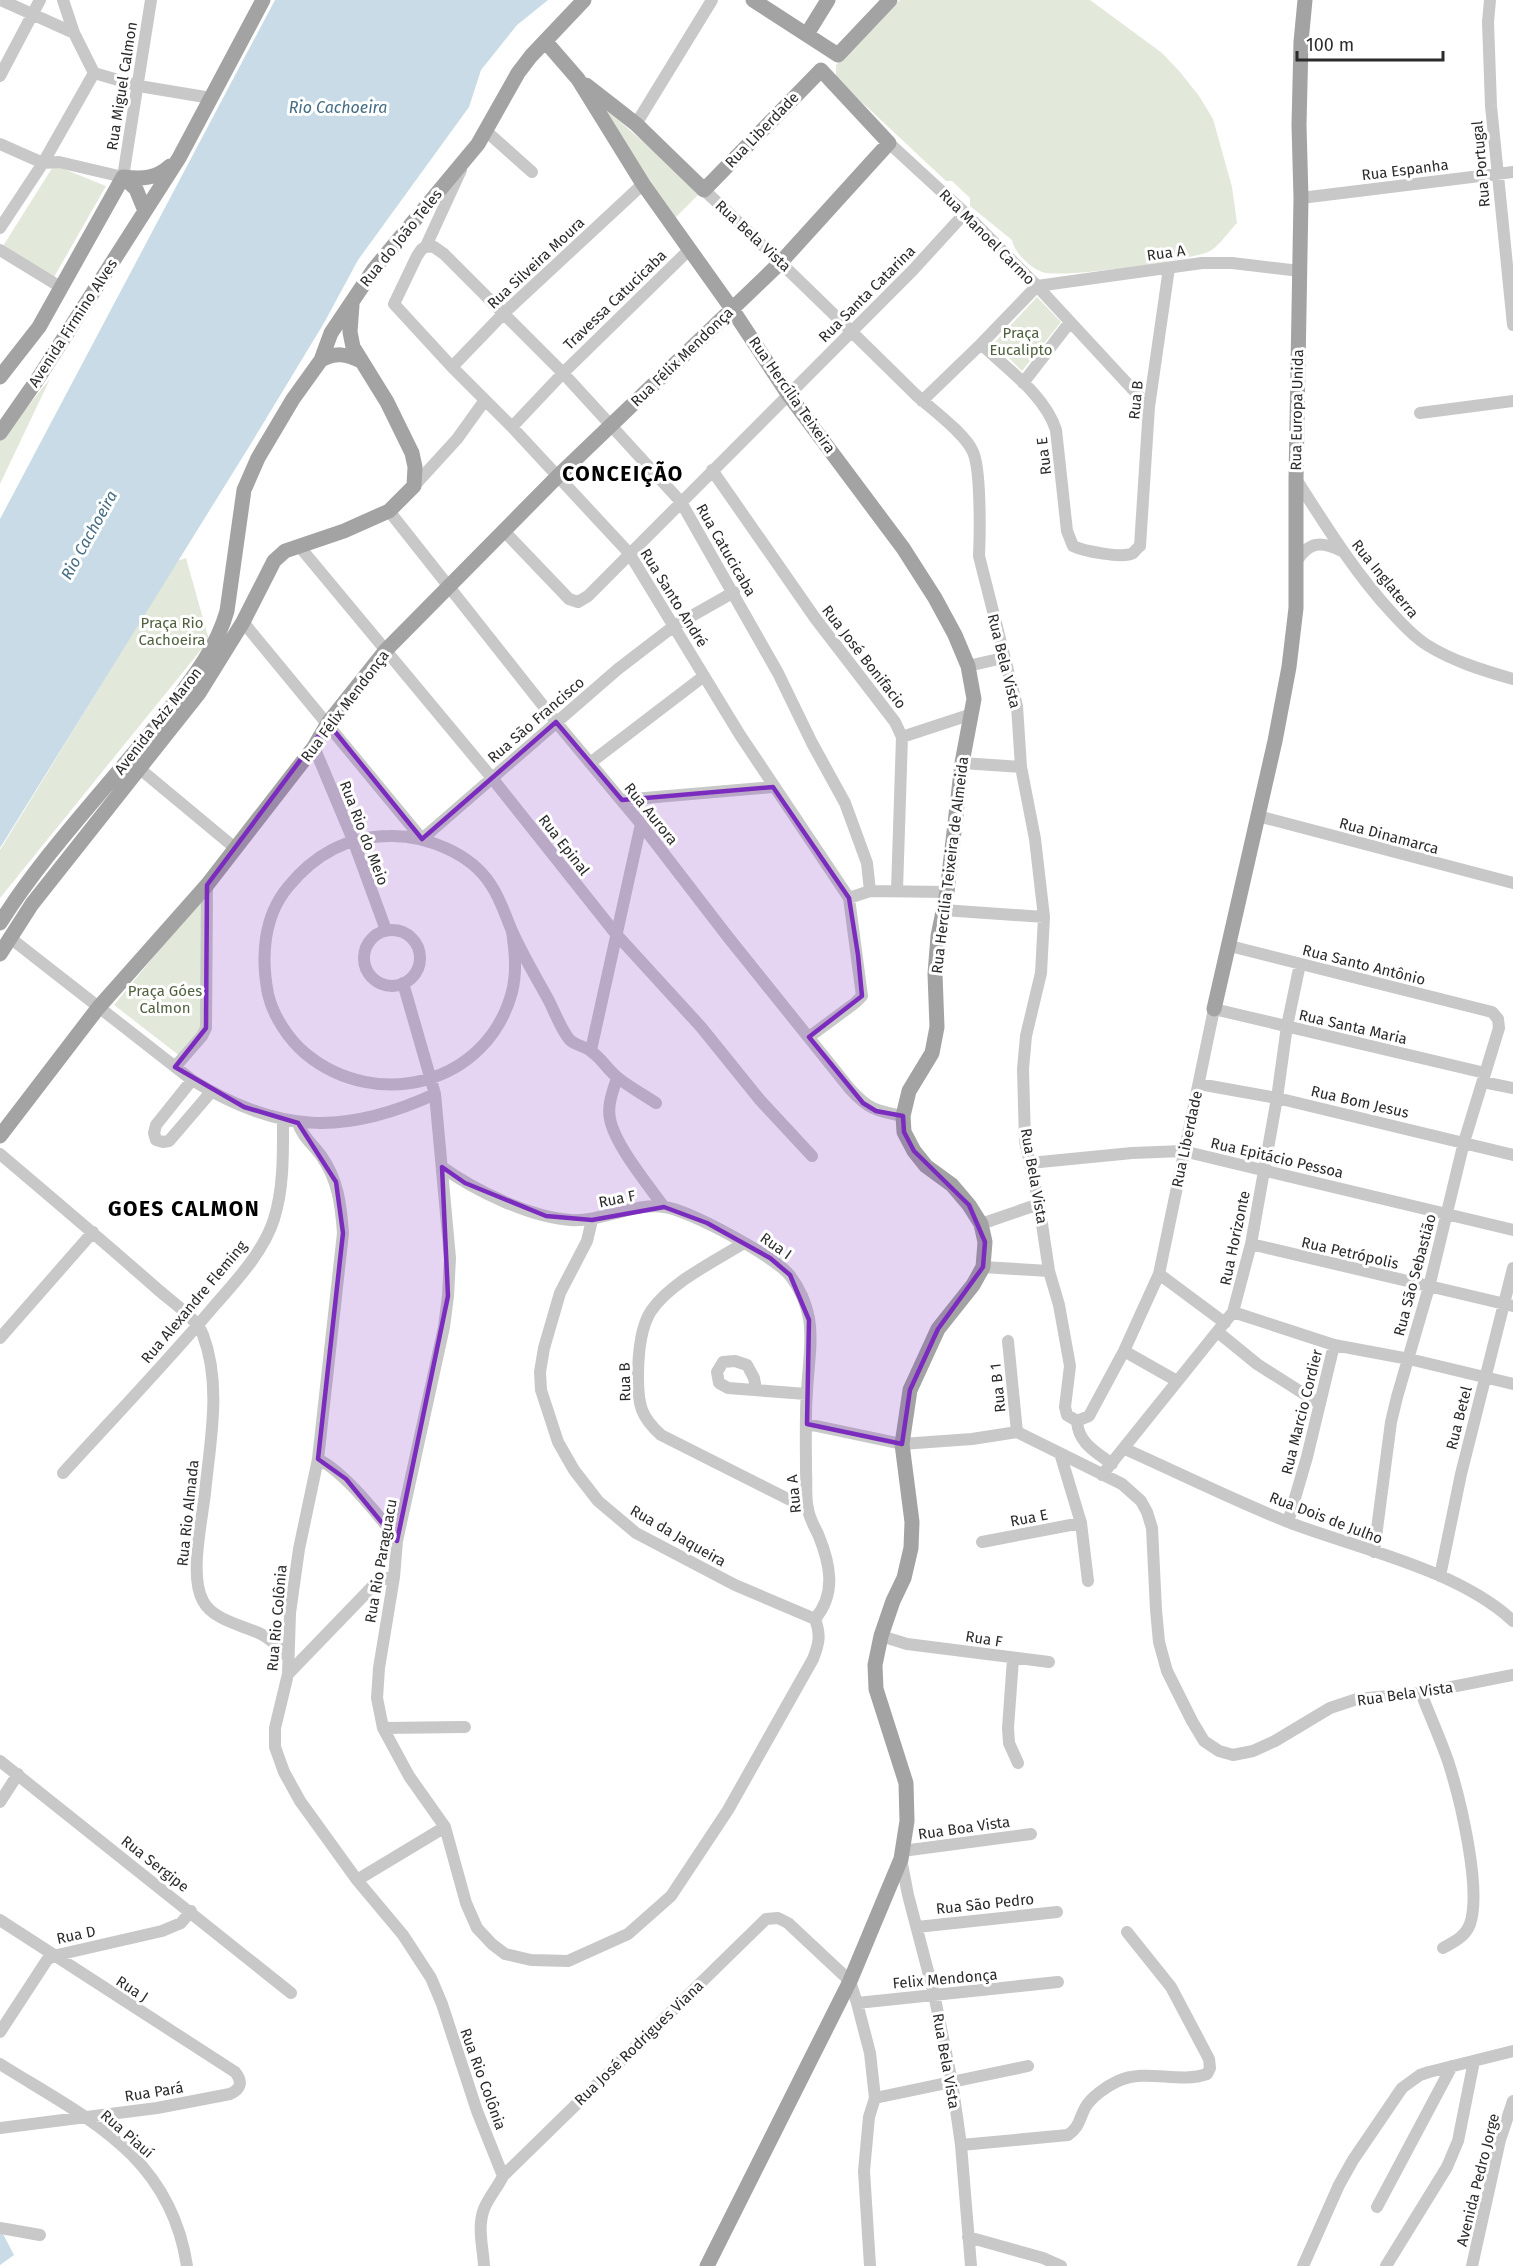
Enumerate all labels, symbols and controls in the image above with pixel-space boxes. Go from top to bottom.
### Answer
street label: Rua Miguel Calmon [103,20,141,152]
scale bar [1297,24,1442,62]
text: 100 m [1306,34,1354,56]
street label: Rua Liberdade [721,88,803,172]
water label: Rio Cachoeira [289,98,387,117]
street label: Rua Portugal [1468,119,1494,208]
street label: Rua Espanha [1360,156,1450,184]
street label: Rua Manoel Carmo [935,185,1039,289]
street label: Rua do João Teles [356,186,446,290]
street label: Rua Bela Vista [711,196,795,276]
street label: Rua Silveira Moura [484,213,588,313]
street label: Rua A [1146,241,1187,265]
street label: Rua Santa Catarina [815,242,919,346]
street label: Travessa Catucicaba [560,246,670,354]
street label: Avenida Firmino Alves [25,256,121,390]
street label: Rua Félix Mendonça [627,304,737,410]
park label: Praça Eucalipto [989,324,1053,359]
street label: Rua Hercília Teixeira [745,333,839,457]
street label: Rua Europa Unida [1287,349,1307,471]
street label: Rua B [1125,380,1147,420]
street label: Rua E [1033,436,1055,476]
district label: CONCEIÇÃO [562,461,684,487]
water label: Rio Cachoeira [57,487,121,583]
street label: Rua Catucicaba [692,500,760,600]
street label: Rua Inglaterra [1348,536,1422,622]
street label: Rua Santo André [636,545,712,651]
street label: Rua José Bonifacio [818,602,910,712]
street label: Rua Bela Vista [984,612,1024,710]
park label: Praça Rio Cachoeira [139,614,205,649]
street label: Rua Félix Mendonça [297,647,393,765]
street label: Avenida Aziz Maron [111,664,205,778]
street label: Rua São Francisco [484,673,588,767]
street label: Rua Hercília Teixeira de Almeida [928,755,972,975]
street label: Rua Rio do Meio [336,778,392,888]
street label: Rua Aurora [620,779,682,849]
street label: Rua Epinal [535,811,594,879]
street label: Rua Dinamarca [1337,814,1441,858]
street label: Rua Santo Antônio [1301,941,1427,989]
park label: Praça Góes Calmon [128,982,202,1017]
street label: Rua Santa Maria [1297,1006,1409,1048]
street label: Rua Bom Jesus [1309,1082,1411,1122]
street label: Rua Liberdade [1168,1089,1206,1189]
street label: Rua Bela Vista [1017,1127,1051,1225]
street label: Rua Epitácio Pessoa [1209,1134,1345,1182]
street label: Rua F [597,1187,637,1211]
street label: Rua Horizonte [1216,1189,1254,1287]
district label: GOES CALMON [108,1196,260,1222]
street label: Rua São Sebastião [1390,1212,1440,1338]
street label: Rua I [757,1229,795,1263]
street label: Rua Petrópolis [1300,1233,1400,1273]
street label: Rua Alexandre Fleming [137,1237,251,1367]
street label: Rua Marcio Cordier [1278,1347,1326,1477]
street label: Rua B [616,1362,634,1402]
street label: Rua B 1 [986,1362,1010,1414]
street label: Rua Betel [1442,1384,1476,1452]
street label: Rua Rio Almada [173,1459,203,1567]
street label: Rua A [783,1474,805,1514]
street label: Rua Dois de Julho [1267,1488,1385,1548]
street label: Rua Rio Paraguacu [361,1498,401,1624]
street label: Rua da Jaqueira [627,1501,729,1571]
street label: Rua E [1009,1506,1049,1530]
street label: Rua Rio Colônia [263,1564,291,1672]
street label: Rua F [964,1627,1004,1651]
street label: Rua Bela Vista [1356,1678,1454,1710]
street label: Rua Boa Vista [917,1813,1011,1843]
street label: Rua Sergipe [118,1832,192,1896]
street label: Rua São Pedro [935,1890,1035,1918]
street label: Rua D [55,1922,97,1948]
street label: Felix Mendonça [892,1965,998,1993]
street label: Rua J [113,1972,151,2006]
street label: Rua José Rodrigues Viana [571,1977,707,2109]
street label: Rua Bela Vista [929,2012,963,2110]
street label: Rua Rio Colônia [456,2026,510,2132]
street label: Rua Pará [123,2078,185,2106]
street label: Rua Piauí [97,2106,157,2162]
street label: Avenida Pedro Jorge [1453,2112,1503,2248]

